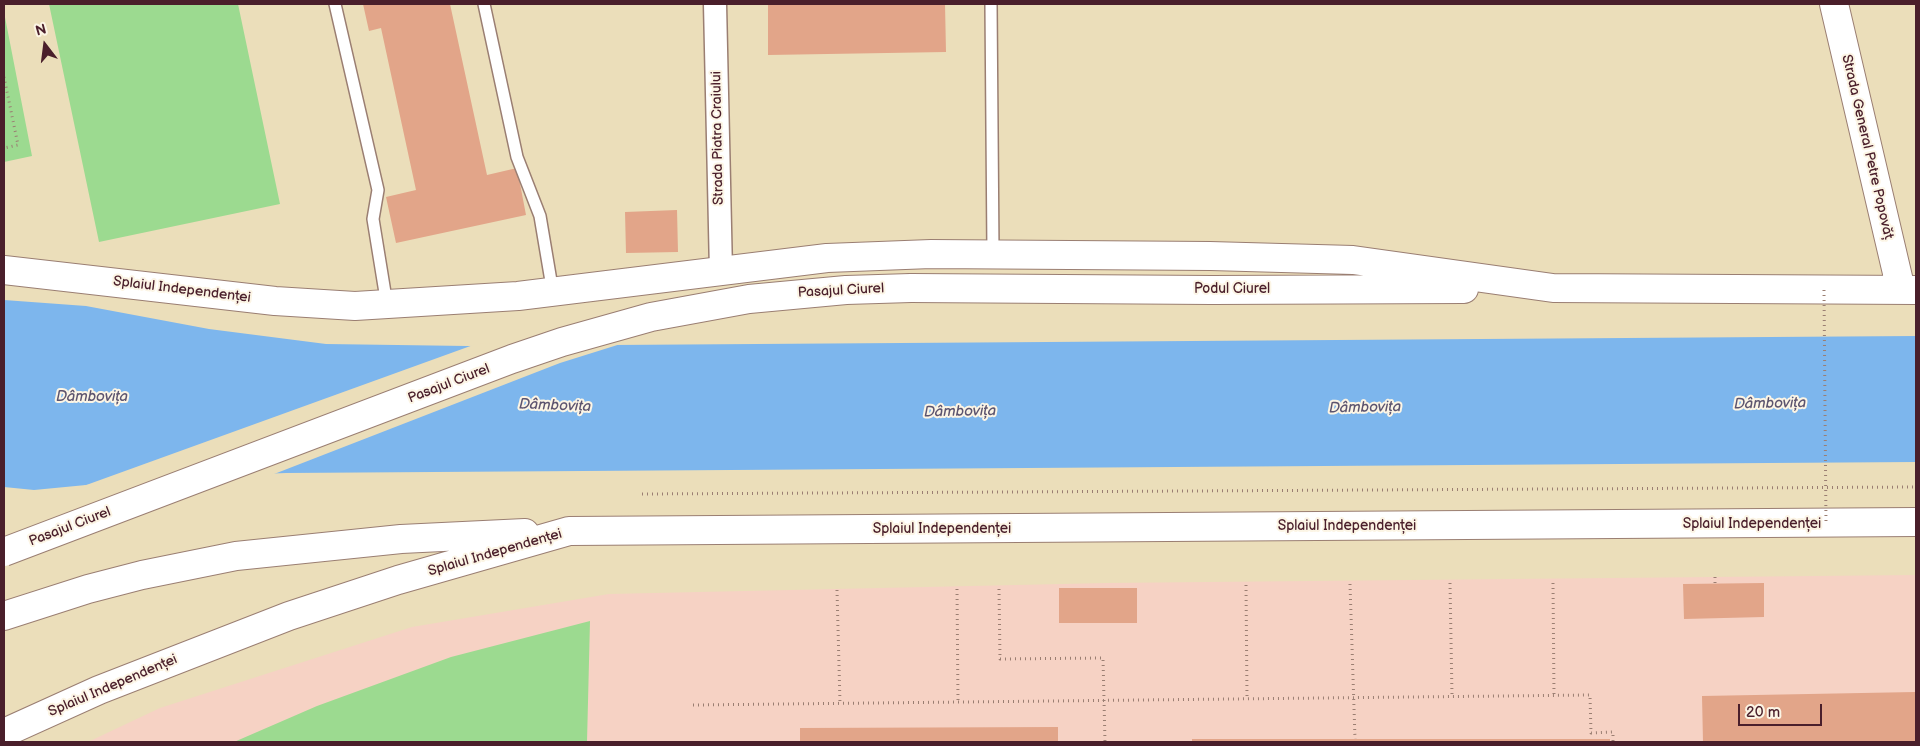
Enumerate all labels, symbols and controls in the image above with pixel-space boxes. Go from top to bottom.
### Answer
north arrow [20,20,70,70]
text: N [34,20,48,40]
street label: Strada General Petre Popovăț [1838,53,1896,241]
street label: Strada Piatra Craiului [708,71,728,205]
street label: Splaiul Independenței [112,273,252,307]
street label: Pasajul Ciurel [797,280,885,302]
street label: Podul Ciurel [1194,281,1270,297]
street label: Pasajul Ciurel [406,361,492,407]
water label: Dâmbovița [56,388,128,406]
water label: Dâmbovița [1734,394,1806,414]
water label: Dâmbovița [519,396,591,416]
water label: Dâmbovița [1329,398,1401,418]
water label: Dâmbovița [924,402,996,422]
street label: Pasajul Ciurel [27,504,113,550]
street label: Splaiul Independenței [1683,516,1821,532]
street label: Splaiul Independenței [1278,518,1416,534]
street label: Splaiul Independenței [873,521,1011,537]
street label: Splaiul Independenței [426,526,564,580]
street label: Splaiul Independenței [46,651,180,721]
scale bar [1740,694,1824,726]
text: 20 m [1746,703,1780,722]

